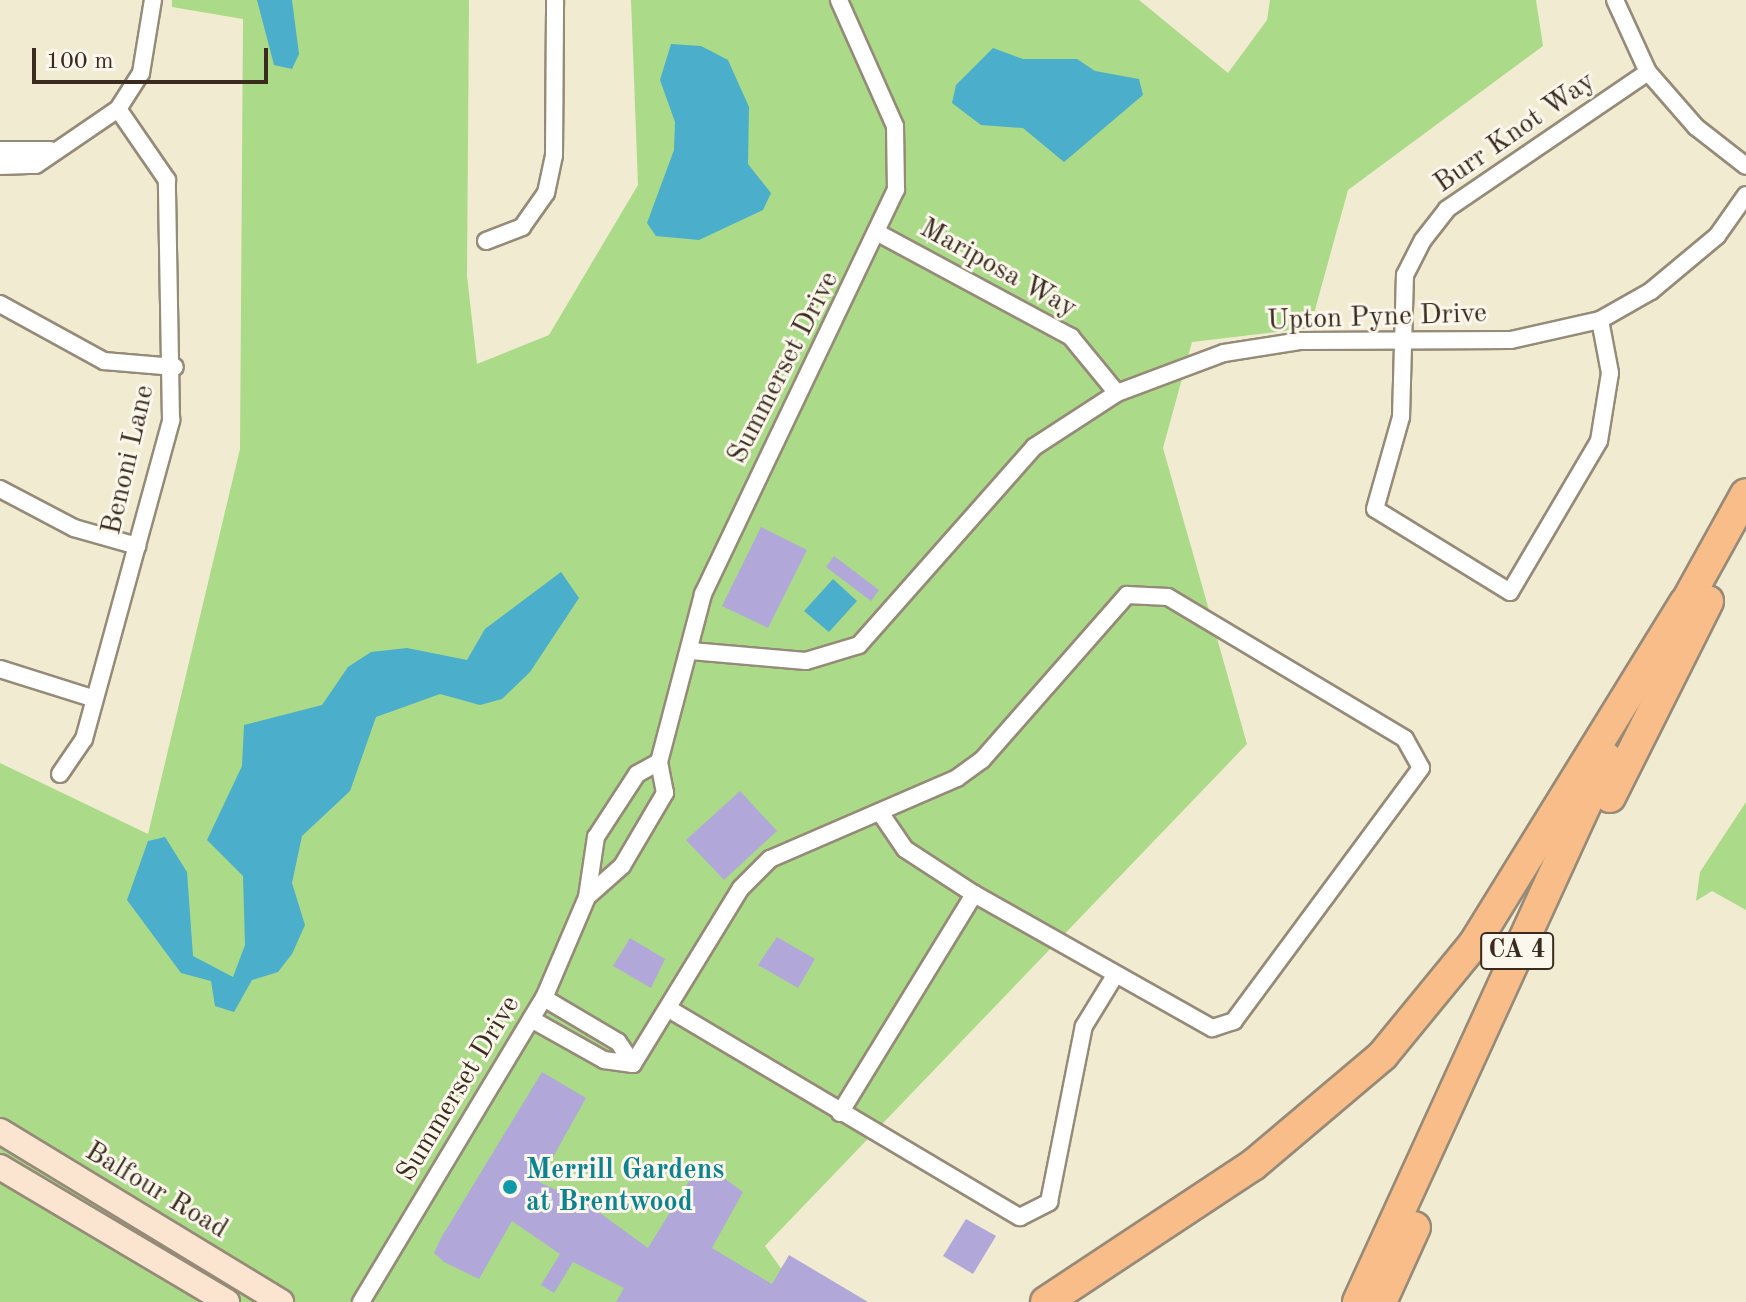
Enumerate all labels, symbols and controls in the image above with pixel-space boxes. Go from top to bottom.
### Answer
scale bar [36,32,272,82]
text: 100 m [46,50,114,74]
street label: Burr Knot Way [1428,65,1602,201]
street label: Mariposa Way [914,212,1082,326]
street label: Summerset Drive [721,266,847,470]
street label: Upton Pyne Drive [1266,297,1488,339]
street label: Benoni Lane [95,382,163,538]
road number: CA 4 [1479,929,1555,973]
street label: Summerset Drive [390,990,528,1188]
street label: Balfour Road [79,1135,233,1247]
place label: Merrill Gardens at Brentwood [526,1154,724,1220]
marker: Merrill Gardens at Brentwood [501,1178,519,1196]

